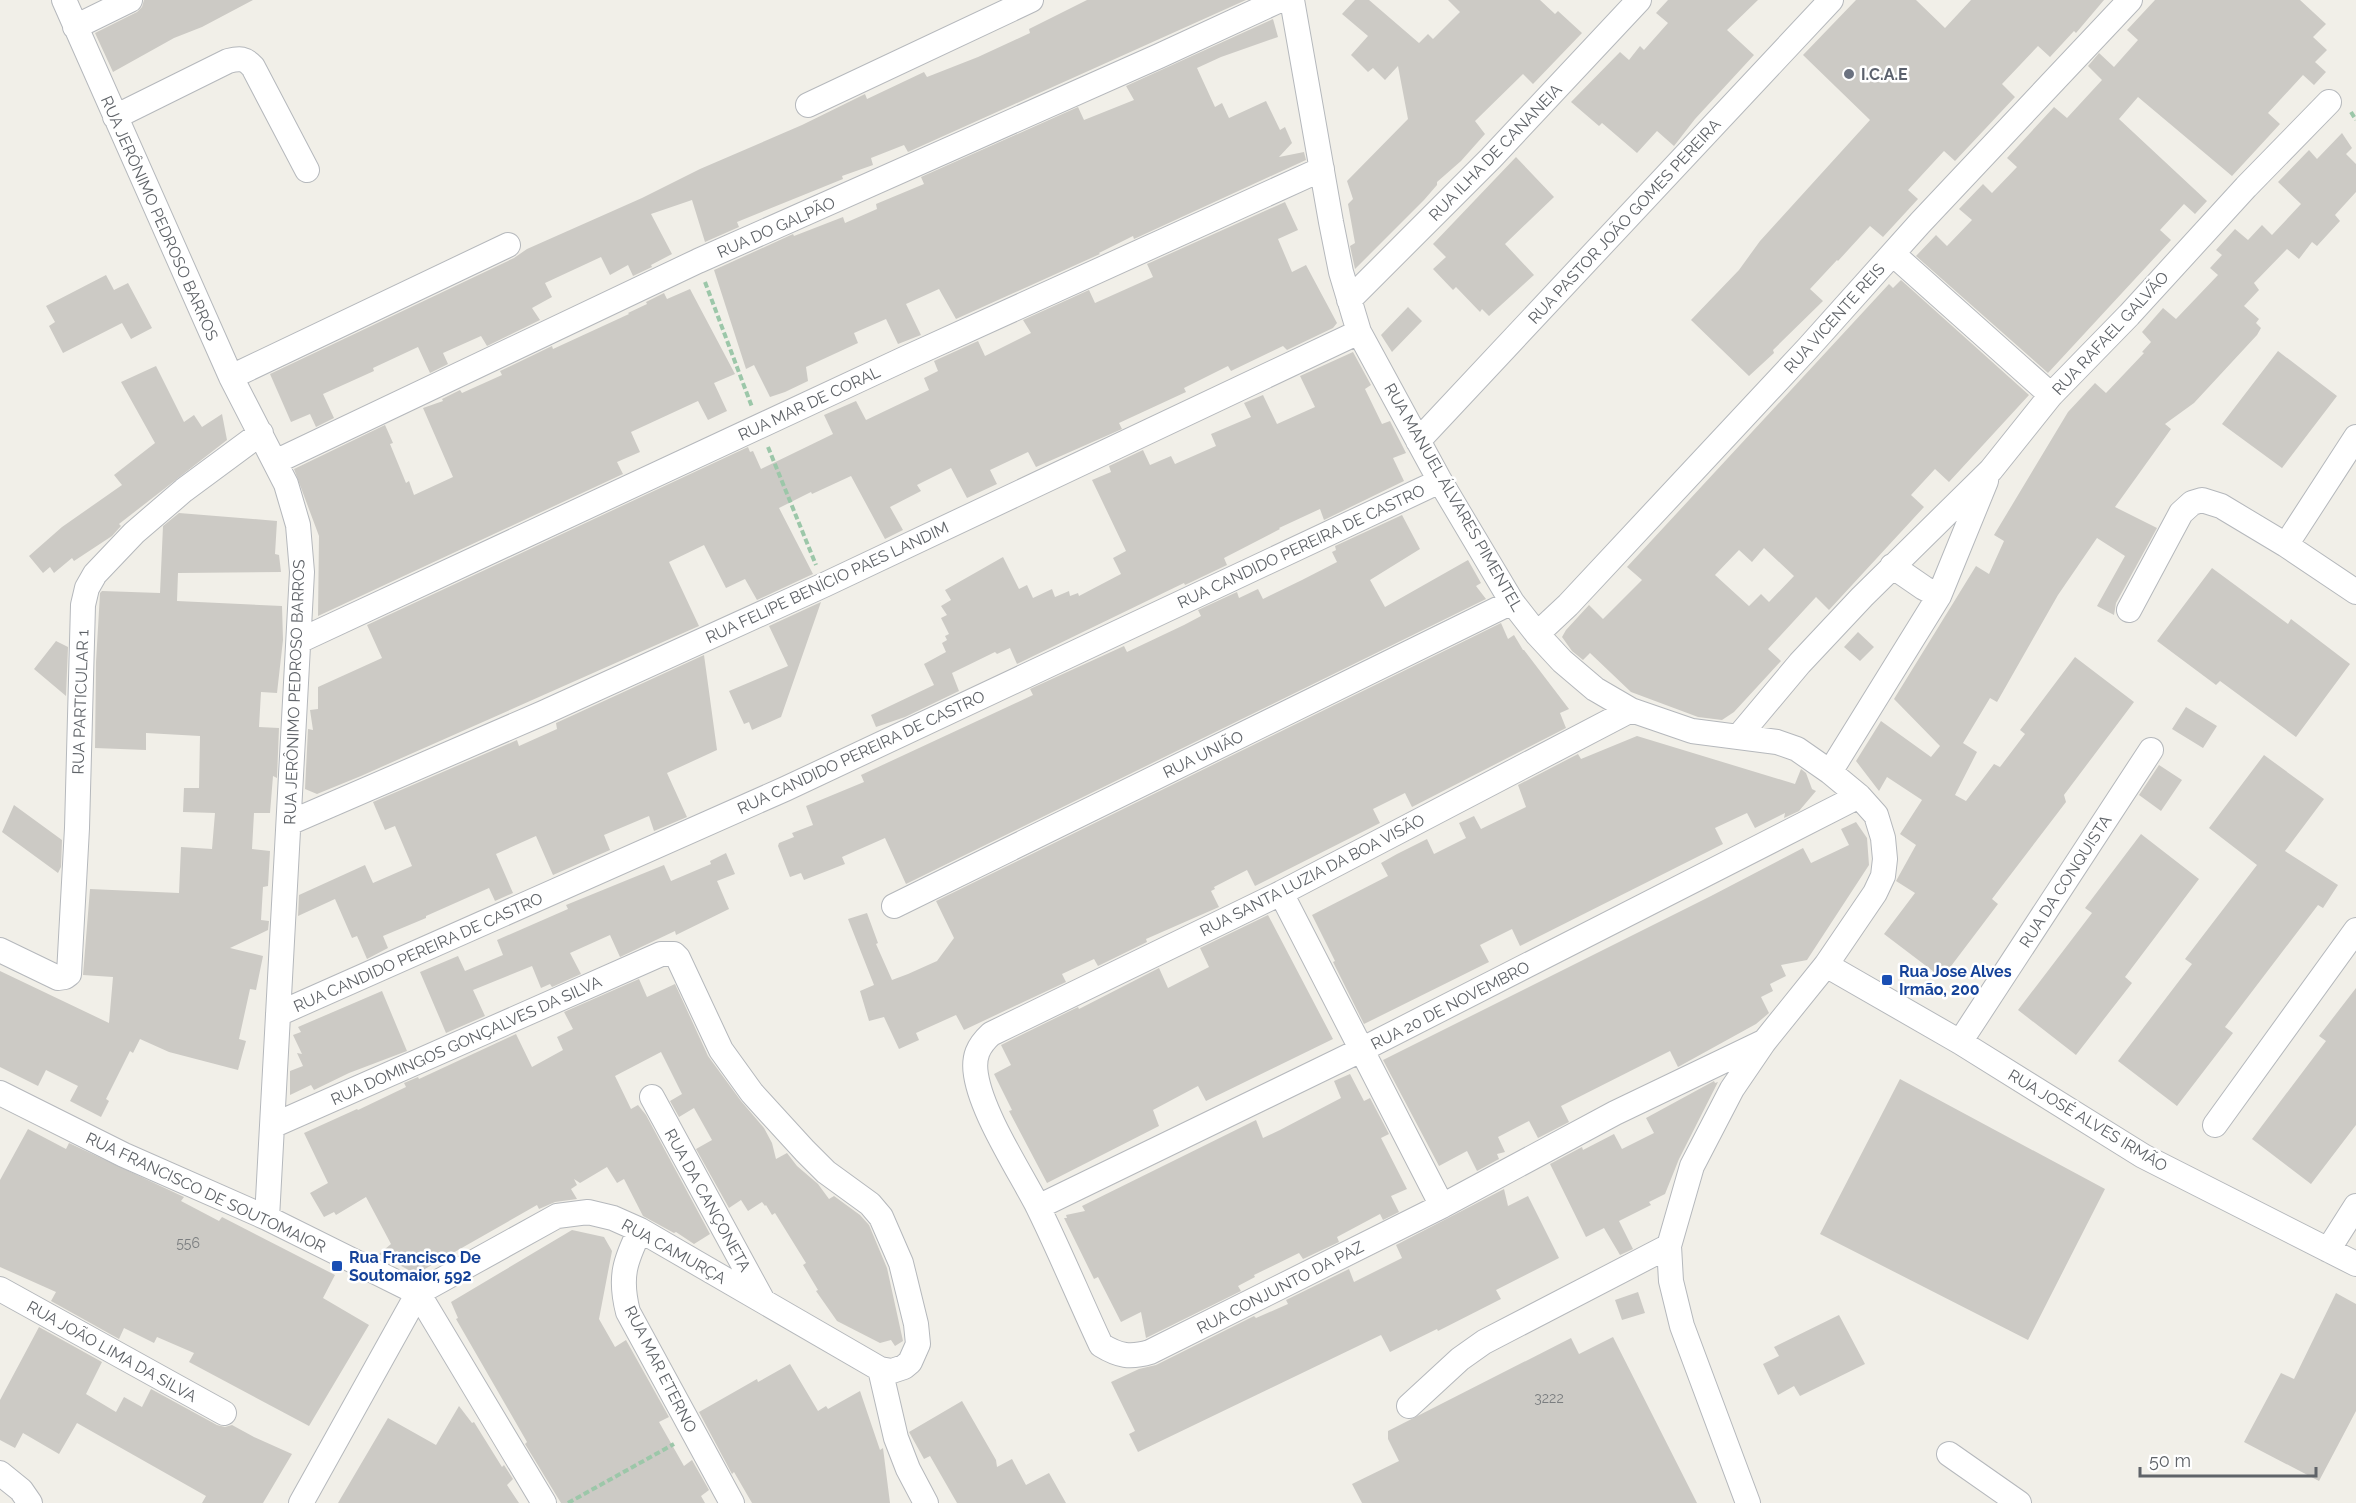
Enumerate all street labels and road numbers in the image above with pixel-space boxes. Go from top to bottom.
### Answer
street label: RUA ILHA DE CANANEIA [1425,80,1566,225]
street label: RUA JERÔNIMO PEDROSO BARROS [97,93,223,344]
street label: RUA PASTOR JOÃO GOMES PEREIRA [1523,114,1725,328]
street label: RUA DO GALPÃO [714,192,838,262]
street label: RUA VICENTE REIS [1780,259,1889,377]
street label: RUA RAFAEL GALVÃO [2047,267,2173,399]
street label: RUA MAR DE CORAL [735,362,884,445]
street label: RUA MANUEL ÁLVARES PIMENTEL [1380,379,1528,615]
street label: RUA CANDIDO PEREIRA DE CASTRO [1175,481,1428,612]
street label: RUA FELIPE BENÍCIO PAES LANDIM [702,517,952,647]
street label: RUA JERÔNIMO PEDROSO BARROS [279,559,309,825]
street label: RUA PARTICULAR 1 [68,629,93,775]
street label: RUA CANDIDO PEREIRA DE CASTRO [735,687,988,818]
street label: RUA UNIÃO [1159,726,1247,782]
street label: RUA SANTA LUZIA DA BOA VISÃO [1196,809,1428,941]
street label: RUA DA CONQUISTA [2015,811,2116,951]
street label: RUA CANDIDO PEREIRA DE CASTRO [291,889,546,1016]
street label: RUA 20 DE NOVEMBRO [1368,957,1533,1054]
street label: RUA DOMINGOS GONÇALVES DA SILVA [328,972,605,1109]
street label: RUA JOSÉ ALVES IRMÃO [2005,1064,2171,1176]
street label: RUA DA CANÇONETA [660,1126,755,1275]
street label: RUA FRANCISCO DE SOUTOMAIOR [83,1128,329,1257]
street label: RUA CAMURÇA [618,1215,729,1288]
street label: RUA CONJUNTO DA PAZ [1194,1237,1367,1338]
street label: RUA JOÃO LIMA DA SILVA [24,1296,201,1406]
street label: RUA MAR ETERNO [620,1303,701,1436]

